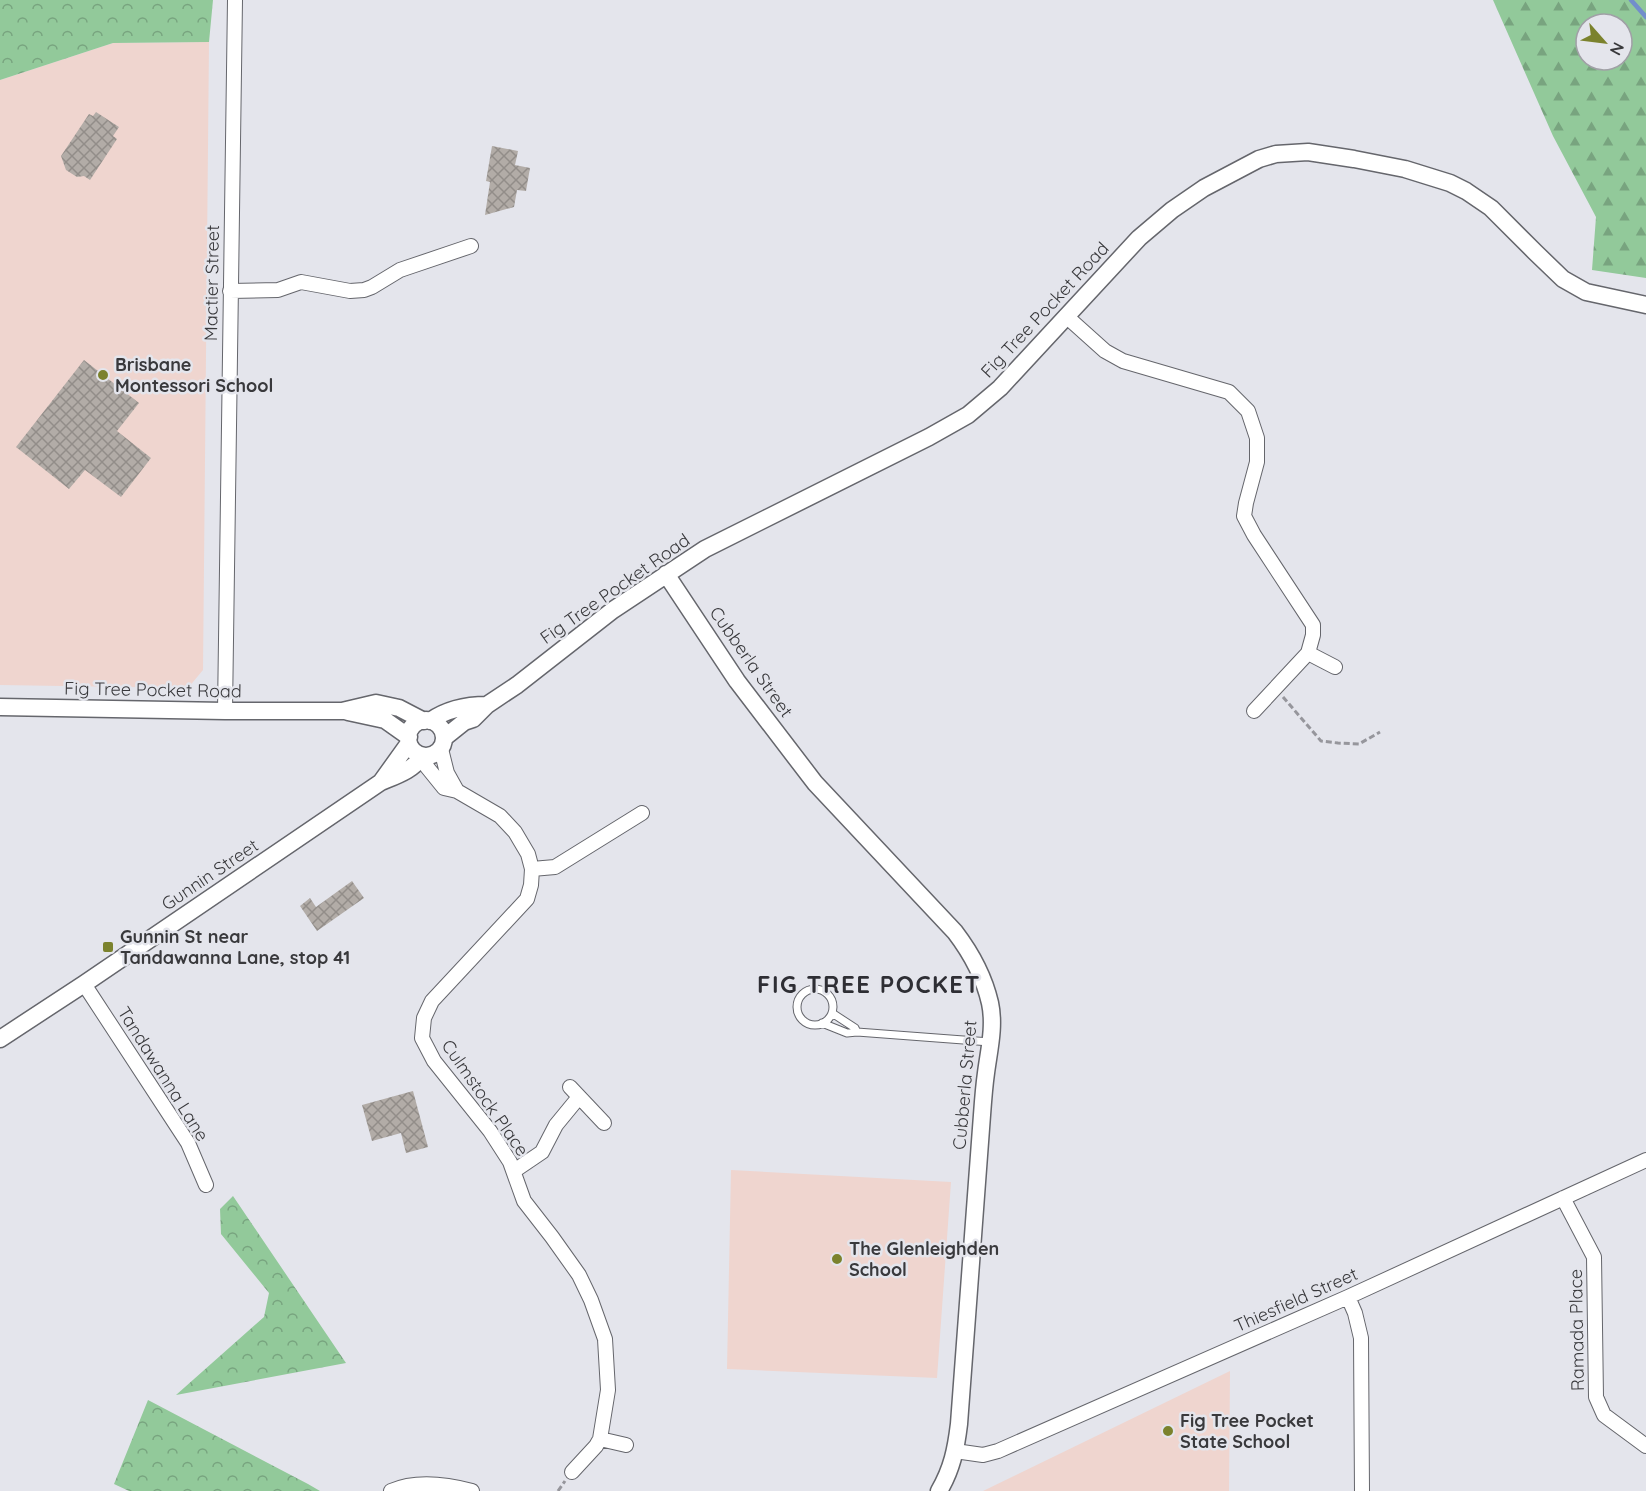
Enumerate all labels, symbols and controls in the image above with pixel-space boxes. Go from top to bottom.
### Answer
north arrow [1574,12,1634,72]
text: N [1606,39,1629,59]
street label: Mactier Street [199,225,224,341]
street label: Fig Tree Pocket Road [976,237,1114,382]
place label: Brisbane Montessori School [115,353,273,397]
marker: Brisbane Montessori School [96,368,110,382]
street label: Fig Tree Pocket Road [535,528,694,649]
street label: Cubberla Street [705,602,798,722]
street label: Fig Tree Pocket Road [64,676,242,703]
street label: Gunnin Street [157,834,263,915]
place label: Gunnin St near Tandawanna Lane, stop 41 [120,925,350,969]
marker: Gunnin St near Tandawanna Lane, stop 41 [101,940,115,954]
district label: FIG TREE POCKET [757,969,981,999]
street label: Tandawanna Lane [113,1002,214,1145]
street label: Cubberla Street [947,1019,982,1151]
street label: Culmstock Place [437,1035,534,1160]
place label: The Glenleighden School [849,1237,999,1281]
marker: The Glenleighden School [830,1252,844,1266]
street label: Thiesfield Street [1230,1262,1361,1337]
street label: Ramada Place [1564,1269,1589,1391]
place label: Fig Tree Pocket State School [1180,1409,1314,1453]
marker: Fig Tree Pocket State School [1161,1424,1175,1438]

